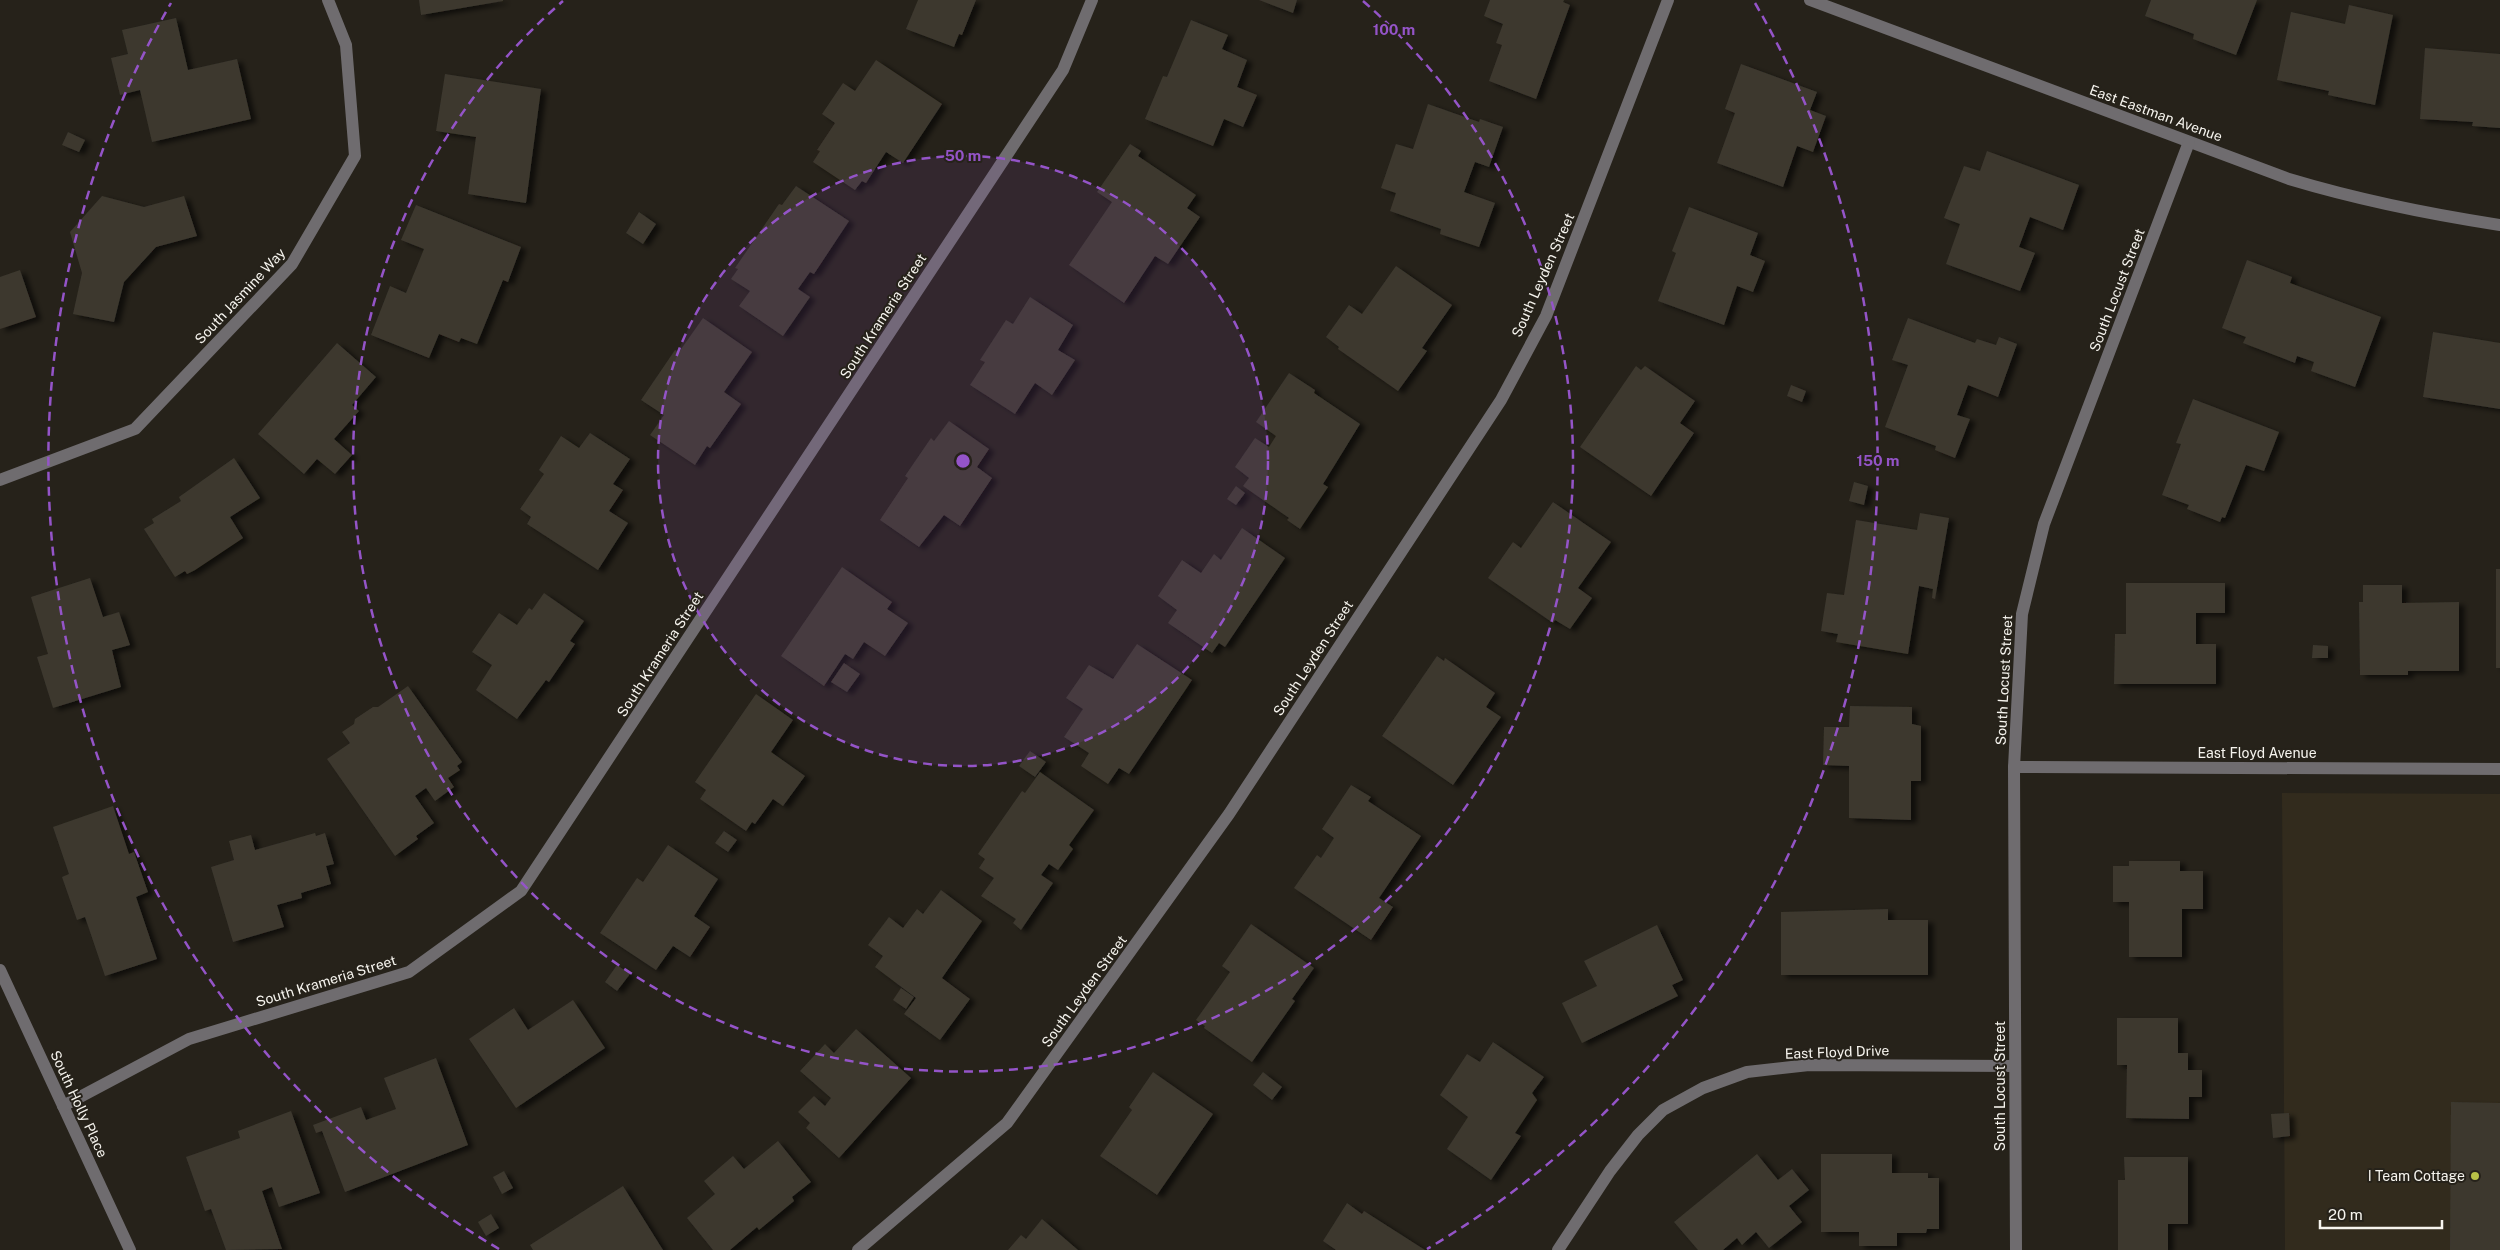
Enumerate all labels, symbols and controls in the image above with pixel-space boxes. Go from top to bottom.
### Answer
text: 100 m [1373,21,1415,38]
street label: East Eastman Avenue [2087,82,2225,144]
text: 50 m [945,147,981,164]
street label: South Leyden Street [1508,211,1578,339]
street label: South Locust Street [2086,226,2148,354]
street label: South Jasmine Way [192,244,289,347]
street label: South Krameria Street [837,250,929,382]
centre of rings [954,452,972,470]
text: 150 m [1856,452,1900,469]
street label: South Krameria Street [614,588,706,720]
street label: South Leyden Street [1270,597,1356,719]
street label: South Locust Street [1993,614,2015,746]
street label: East Floyd Avenue [2197,745,2317,761]
street label: South Leyden Street [1038,932,1130,1050]
street label: South Krameria Street [254,952,398,1010]
street label: South Locust Street [1992,1021,2008,1151]
street label: East Floyd Drive [1784,1042,1890,1062]
street label: South Holly Place [47,1048,111,1160]
place label: I Team Cottage [2368,1168,2465,1184]
marker: I Team Cottage [2469,1170,2481,1182]
scale bar [2320,1198,2442,1230]
text: 20 m [2328,1206,2363,1223]

